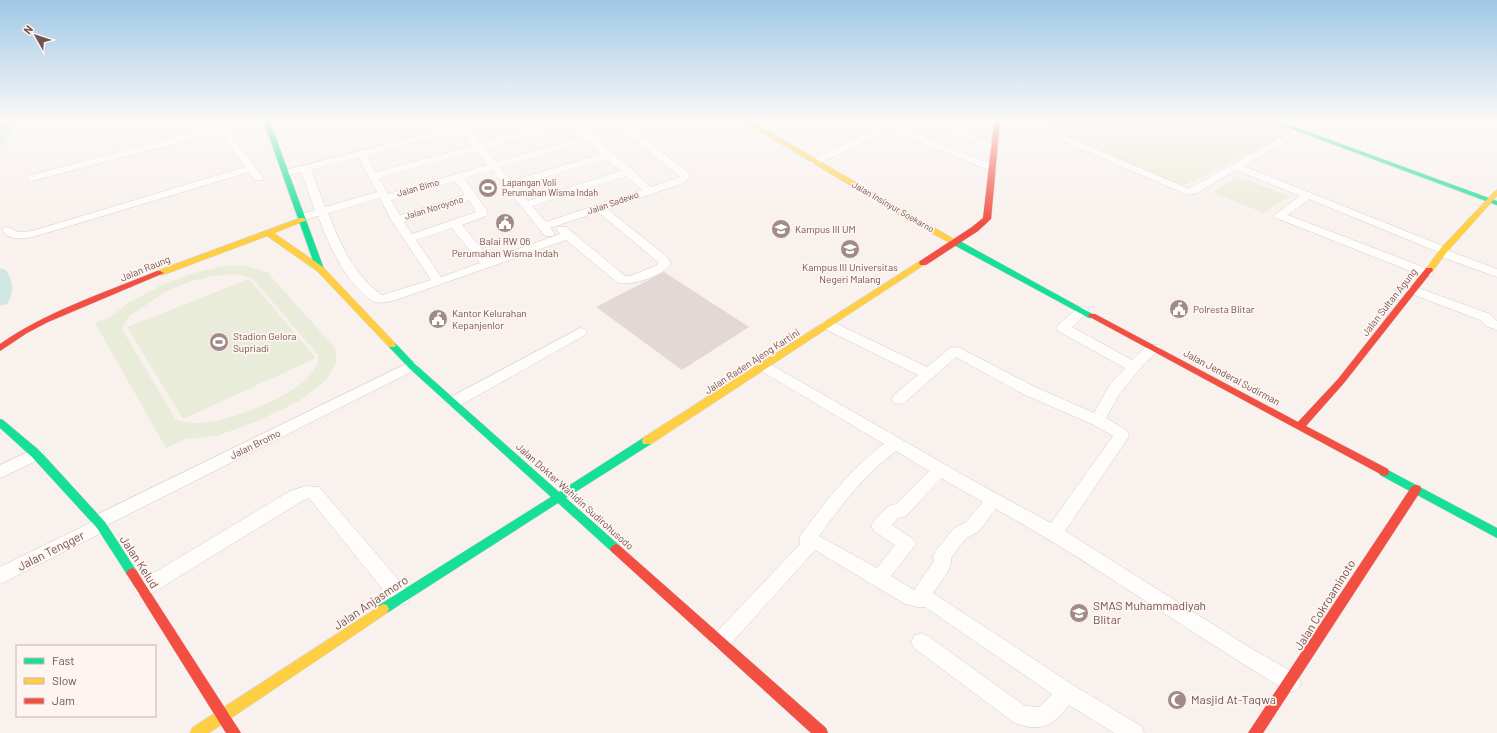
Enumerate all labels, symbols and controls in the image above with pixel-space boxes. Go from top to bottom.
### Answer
north arrow [16,16,56,56]
text: N [20,22,35,36]
street label: Jalan Bimo [396,176,440,199]
sports icon: Lapangan Voli Perumahan Wisma Indah [477,177,499,199]
place label: Lapangan Voli Perumahan Wisma Indah [502,177,598,198]
street label: Jalan Insinyur Soekarno [850,179,936,235]
street label: Jalan Sadewo [586,189,640,216]
street label: Jalan Noroyono [403,193,465,222]
public building icon: Balai RW 06 Perumahan Wisma Indah [494,212,516,234]
school or university icon: Kampus III UM [770,218,792,240]
place label: Kampus III UM [795,223,856,235]
place label: Balai RW 06 Perumahan Wisma Indah [452,235,558,259]
school or university icon: Kampus III Universitas Negeri Malang [839,238,861,260]
street label: Jalan Raung [118,253,172,283]
place label: Kampus III Universitas Negeri Malang [802,261,898,285]
street label: Jalan Sultan Agung [1359,266,1419,338]
public building icon: Polresta Blitar [1168,298,1190,320]
place label: Polresta Blitar [1193,303,1255,315]
place label: Kantor Kelurahan Kepanjenlor [452,307,527,331]
public building icon: Kantor Kelurahan Kepanjenlor [427,308,449,330]
street label: Jalan Raden Ajeng Kartini [702,326,802,396]
place label: Stadion Gelora Supriadi [233,330,296,354]
sports icon: Stadion Gelora Supriadi [208,331,230,353]
street label: Jalan Jenderal Sudirman [1182,346,1282,408]
street label: Jalan Bromo [228,427,282,461]
street label: Jalan Dokter Wahidin Sudirohusodo [514,440,636,552]
street label: Jalan Tengger [15,527,87,573]
street label: Jalan Kelud [118,532,162,590]
street label: Jalan Cokroaminoto [1291,557,1358,652]
street label: Jalan Anjasmoro [331,572,410,632]
place label: SMAS Muhammadiyah Blitar [1093,598,1206,626]
school or university icon: SMAS Muhammadiyah Blitar [1068,602,1090,624]
legend [16,645,156,717]
text: Fast [52,653,75,667]
text: Slow [52,673,77,687]
mosque icon: Masjid At-Taqwa [1166,689,1188,711]
place label: Masjid At-Taqwa [1191,692,1276,706]
text: Jam [52,693,75,707]

